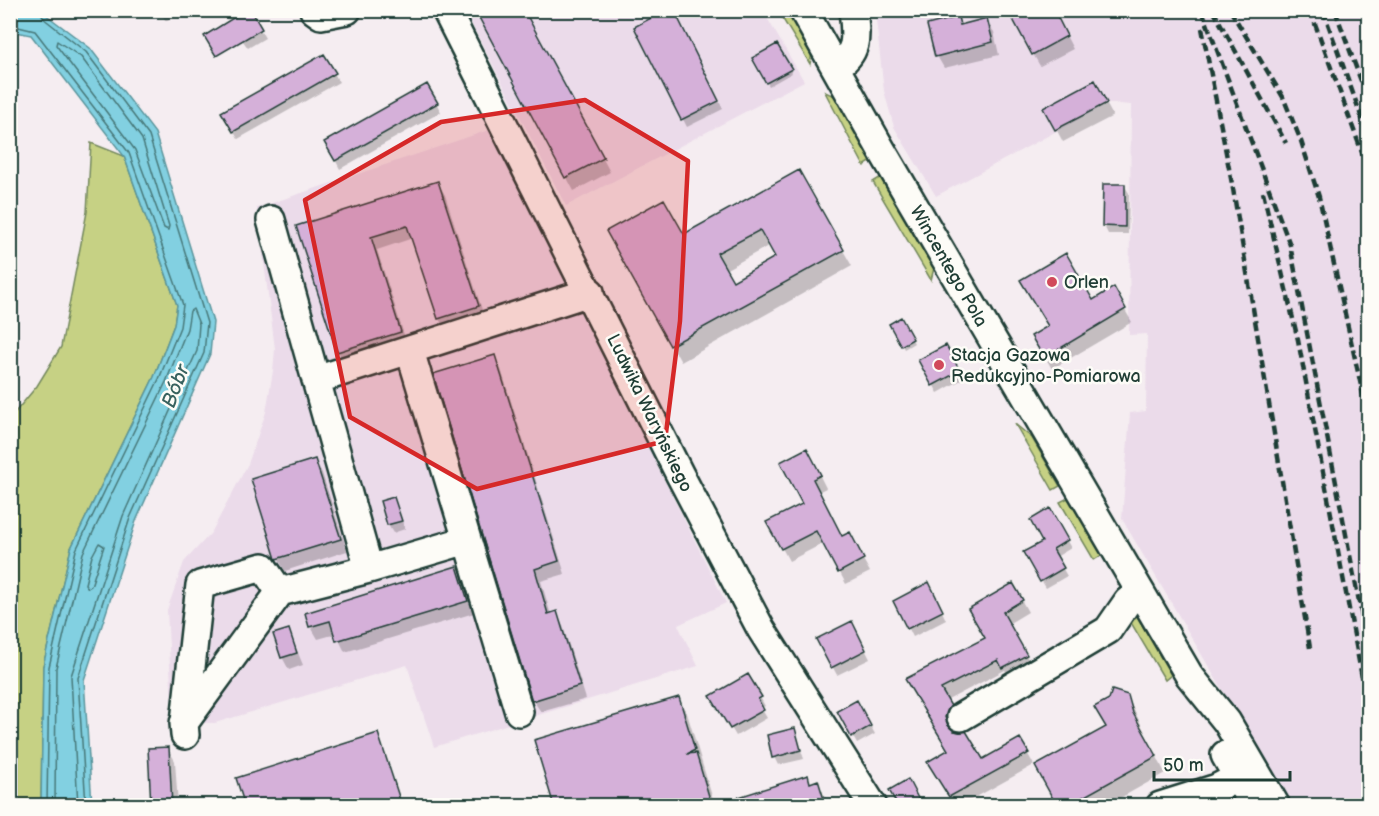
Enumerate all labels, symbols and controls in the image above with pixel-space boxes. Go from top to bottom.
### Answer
street label: Wincentego Pola [905,202,992,331]
place label: Orlen [1064,272,1109,293]
marker: Orlen [1045,275,1059,289]
street label: Ludwika Waryńskiego [602,331,697,496]
place label: Stacja Gazowa Redukcyjno-Pomiarowa [951,345,1141,387]
marker: Stacja Gazowa Redukcyjno-Pomiarowa [932,358,946,372]
water label: Bóbr [157,360,196,411]
scale bar [1154,744,1290,782]
text: 50 m [1163,755,1204,776]

